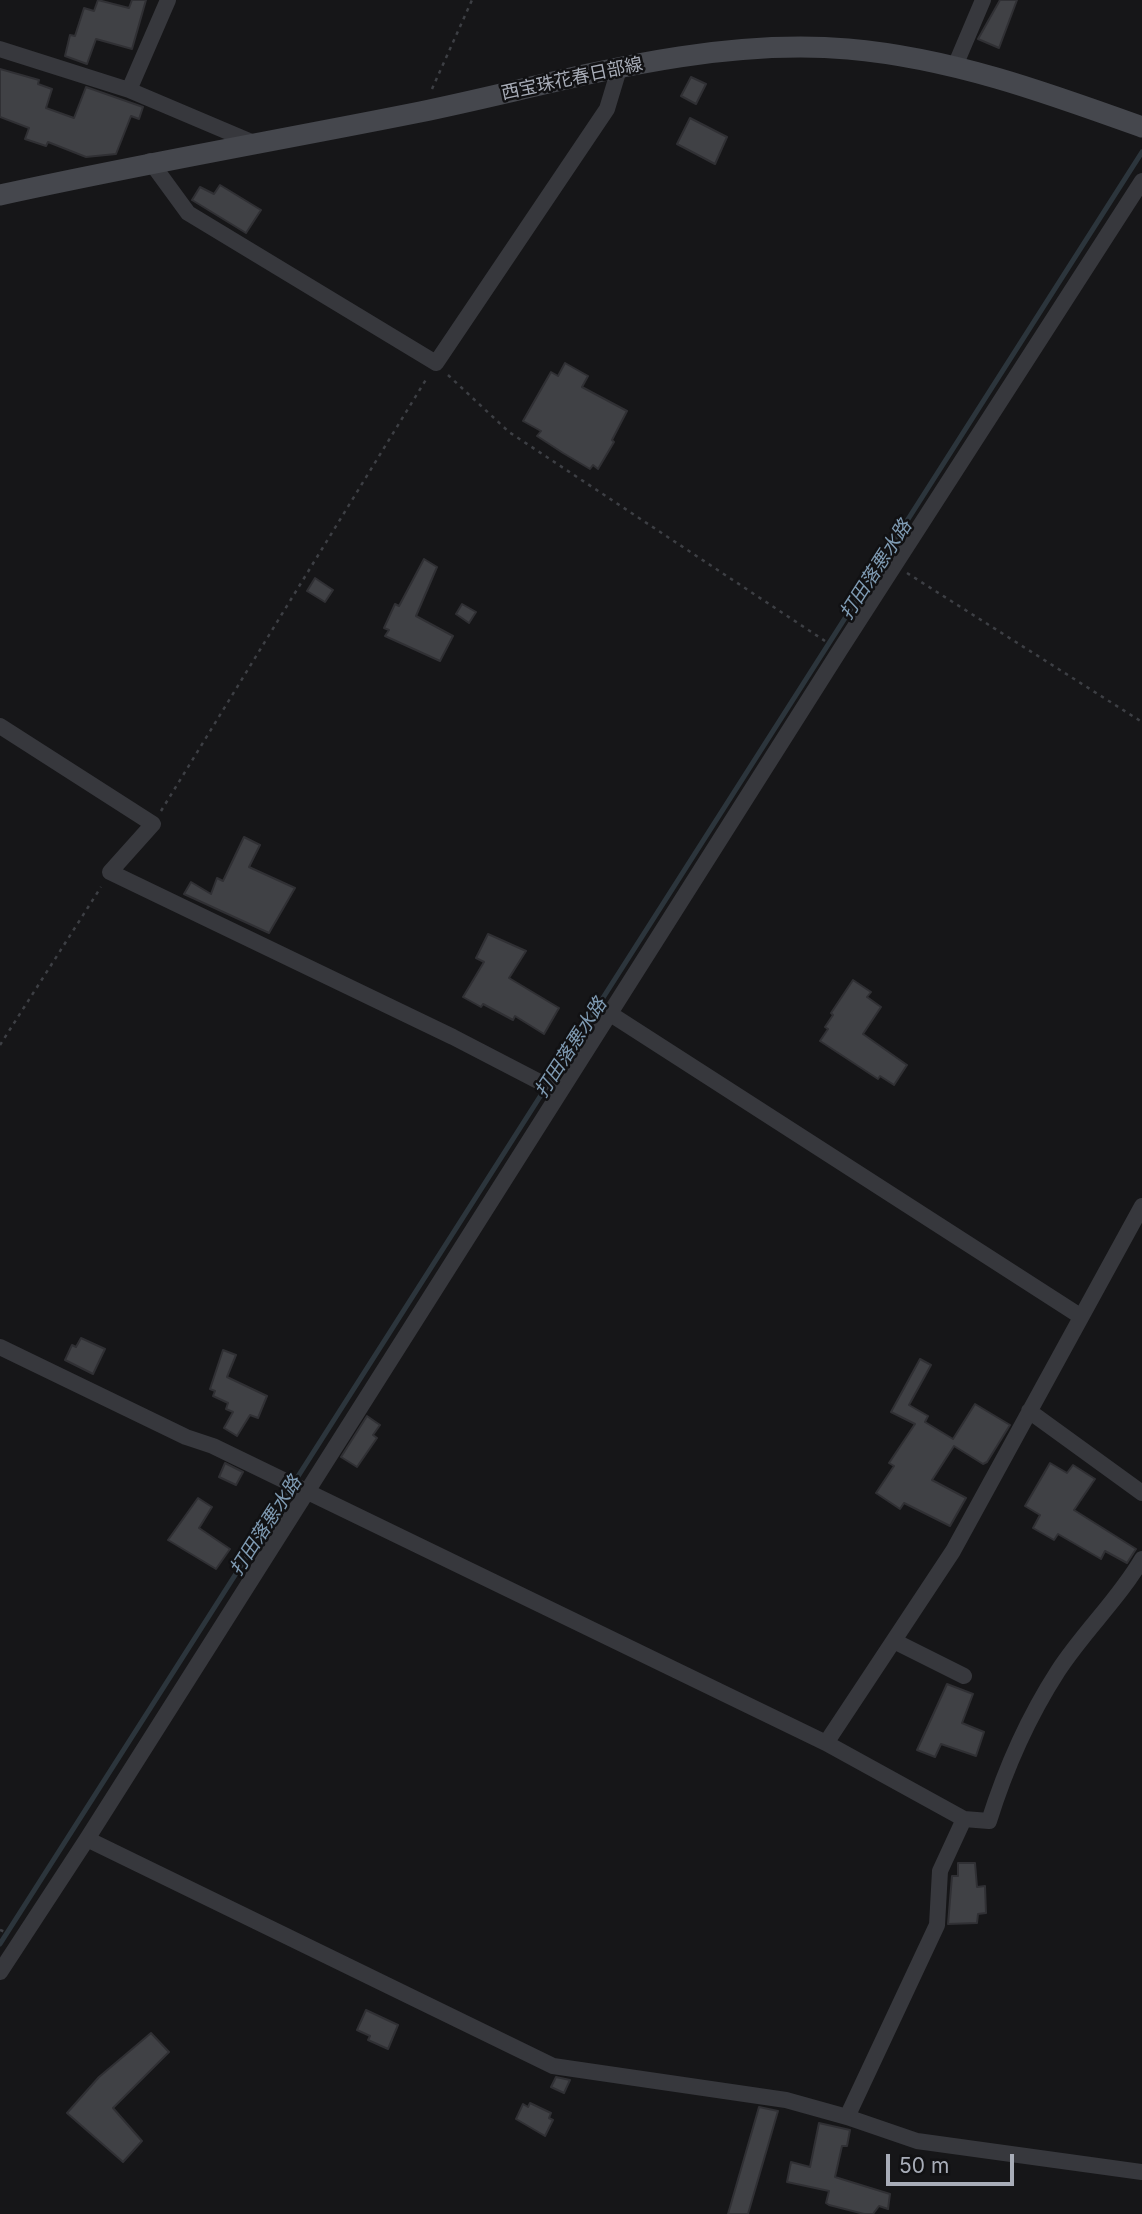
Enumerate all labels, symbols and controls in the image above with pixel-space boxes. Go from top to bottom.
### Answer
street label: 西宝珠花春日部線 [499,53,645,105]
water label: 打田落悪水路 [835,516,917,624]
water label: 打田落悪水路 [530,994,612,1102]
water label: 打田落悪水路 [225,1472,307,1580]
scale bar [890,2140,1018,2184]
text: 50 m [899,2153,949,2178]

